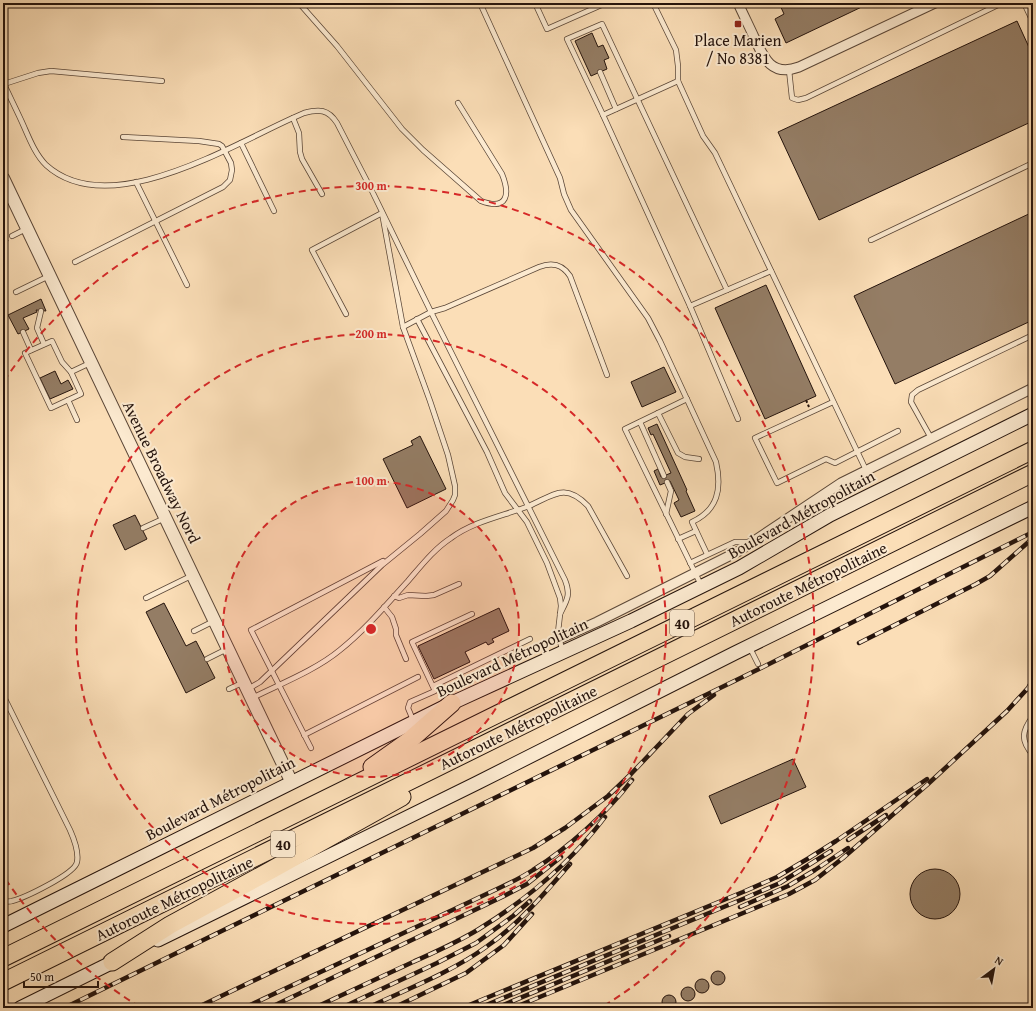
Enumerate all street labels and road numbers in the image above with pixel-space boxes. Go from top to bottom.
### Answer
street label: Avenue Broadway Nord [117,397,207,548]
street label: Boulevard Métropolitain [723,464,879,564]
street label: Autoroute Métropolitaine [725,535,891,633]
road number: 40 [670,610,694,636]
street label: Boulevard Métropolitain [432,611,592,703]
street label: Autoroute Métropolitaine [435,678,601,776]
street label: Boulevard Métropolitain [141,750,299,846]
road number: 40 [271,831,295,857]
street label: Autoroute Métropolitaine [91,849,257,947]

